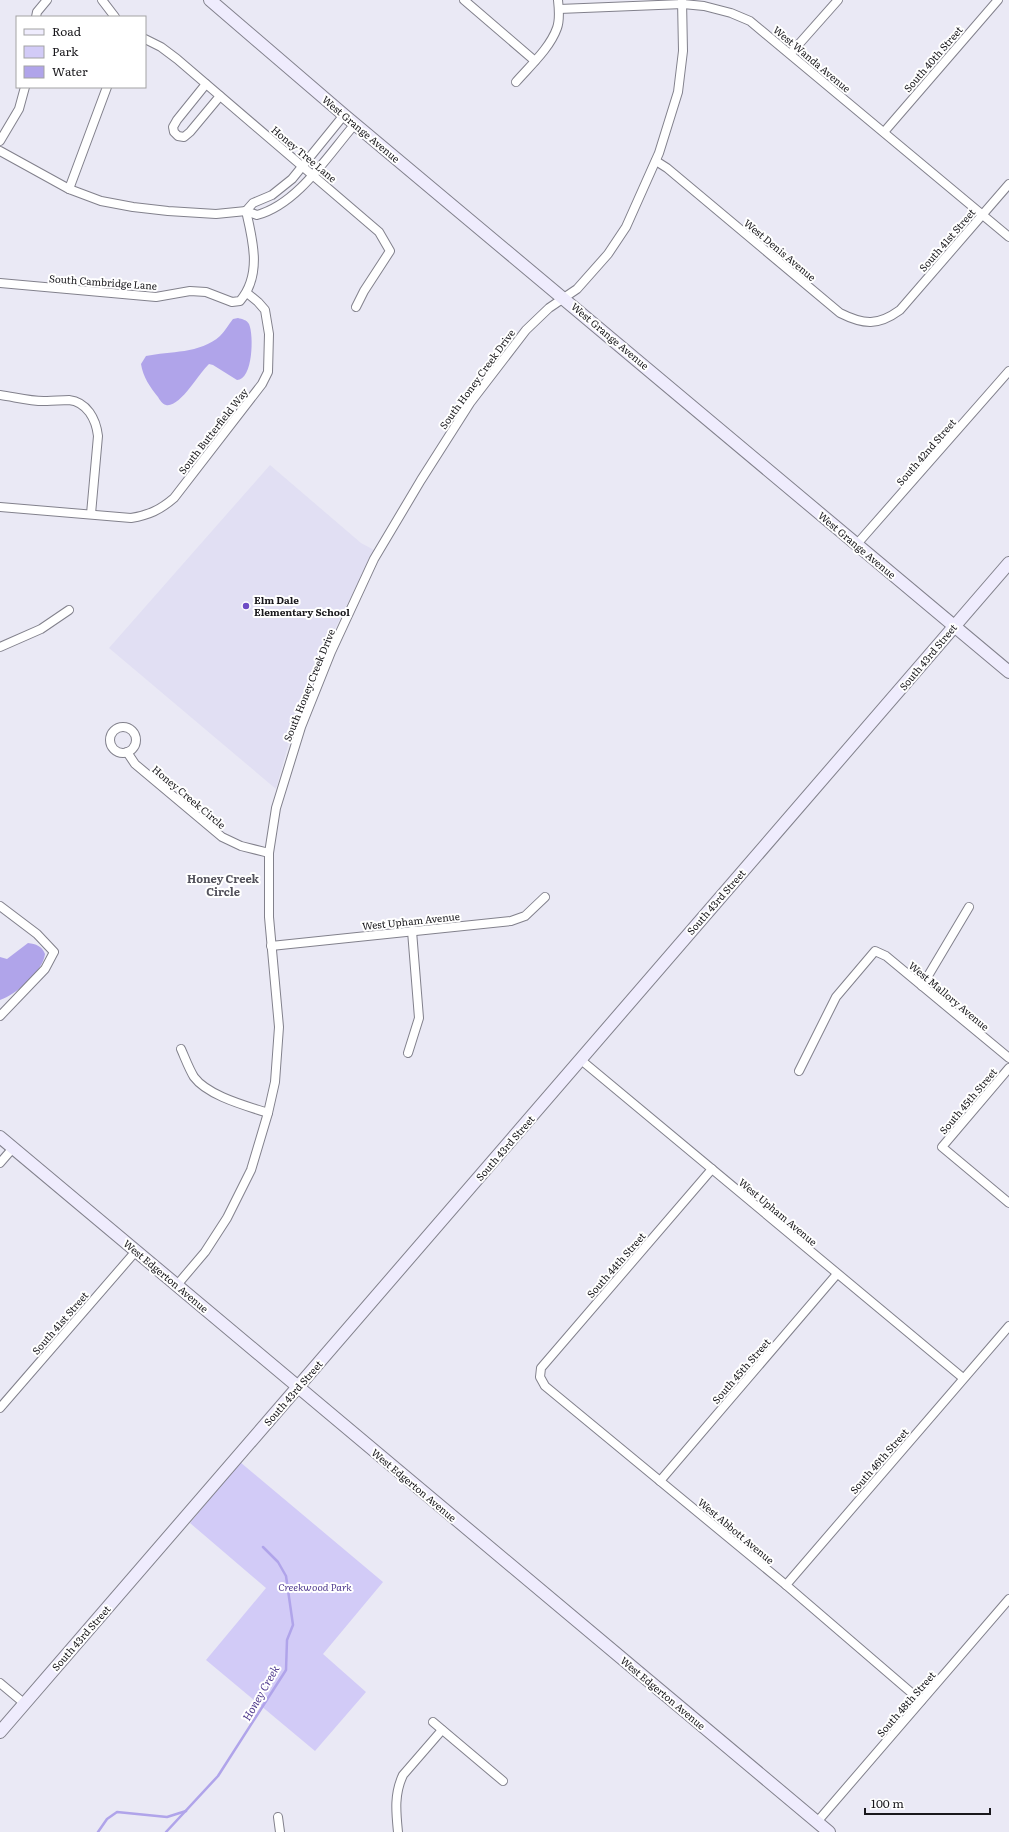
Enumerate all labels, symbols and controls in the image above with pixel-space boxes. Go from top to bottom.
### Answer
legend [16,16,146,88]
text: Road [52,22,82,40]
street label: West Wanda Avenue [770,22,854,95]
street label: South 40th Street [900,22,966,95]
text: Park [52,42,79,60]
text: Water [52,62,88,80]
street label: West Grange Avenue [319,92,403,166]
street label: Honey Tree Lane [268,122,340,185]
street label: South 41st Street [915,205,978,274]
street label: West Denis Avenue [741,215,820,284]
street label: South Cambridge Lane [49,270,158,293]
street label: West Grange Avenue [568,299,652,373]
street label: South Honey Creek Drive [435,326,518,432]
street label: South Butterfield Way [174,384,251,477]
street label: South 42nd Street [892,415,959,488]
street label: West Grange Avenue [815,508,899,582]
place label: Elm Dale Elementary School [254,592,350,619]
marker: Elm Dale Elementary School [241,601,251,611]
street label: South 43rd Street [895,620,960,693]
street label: South Honey Creek Drive [279,626,338,743]
street label: Honey Creek Circle [149,761,229,832]
street label: South 43rd Street [683,866,748,938]
district label: Honey Creek Circle [187,870,260,899]
street label: West Upham Avenue [361,908,461,933]
street label: West Mallory Avenue [906,958,993,1034]
street label: South 45th Street [935,1064,1000,1137]
street label: South 43rd Street [472,1112,537,1184]
street label: West Upham Avenue [736,1174,821,1249]
street label: South 44th Street [583,1229,648,1301]
street label: West Edgerton Avenue [121,1236,212,1316]
street label: South 41st Street [28,1288,91,1357]
street label: South 45th Street [708,1335,773,1407]
street label: South 43rd Street [260,1357,325,1429]
street label: South 46th Street [846,1425,911,1497]
street label: West Edgerton Avenue [369,1445,460,1525]
street label: West Abbott Avenue [695,1494,778,1567]
park label: Creekwood Park [278,1579,352,1594]
street label: South 43rd Street [48,1602,113,1674]
street label: West Edgerton Avenue [618,1653,709,1733]
water label: Honey Creek [238,1662,282,1723]
street label: South 48th Street [873,1668,938,1740]
scale bar [865,1790,990,1816]
text: 100 m [871,1794,904,1812]

